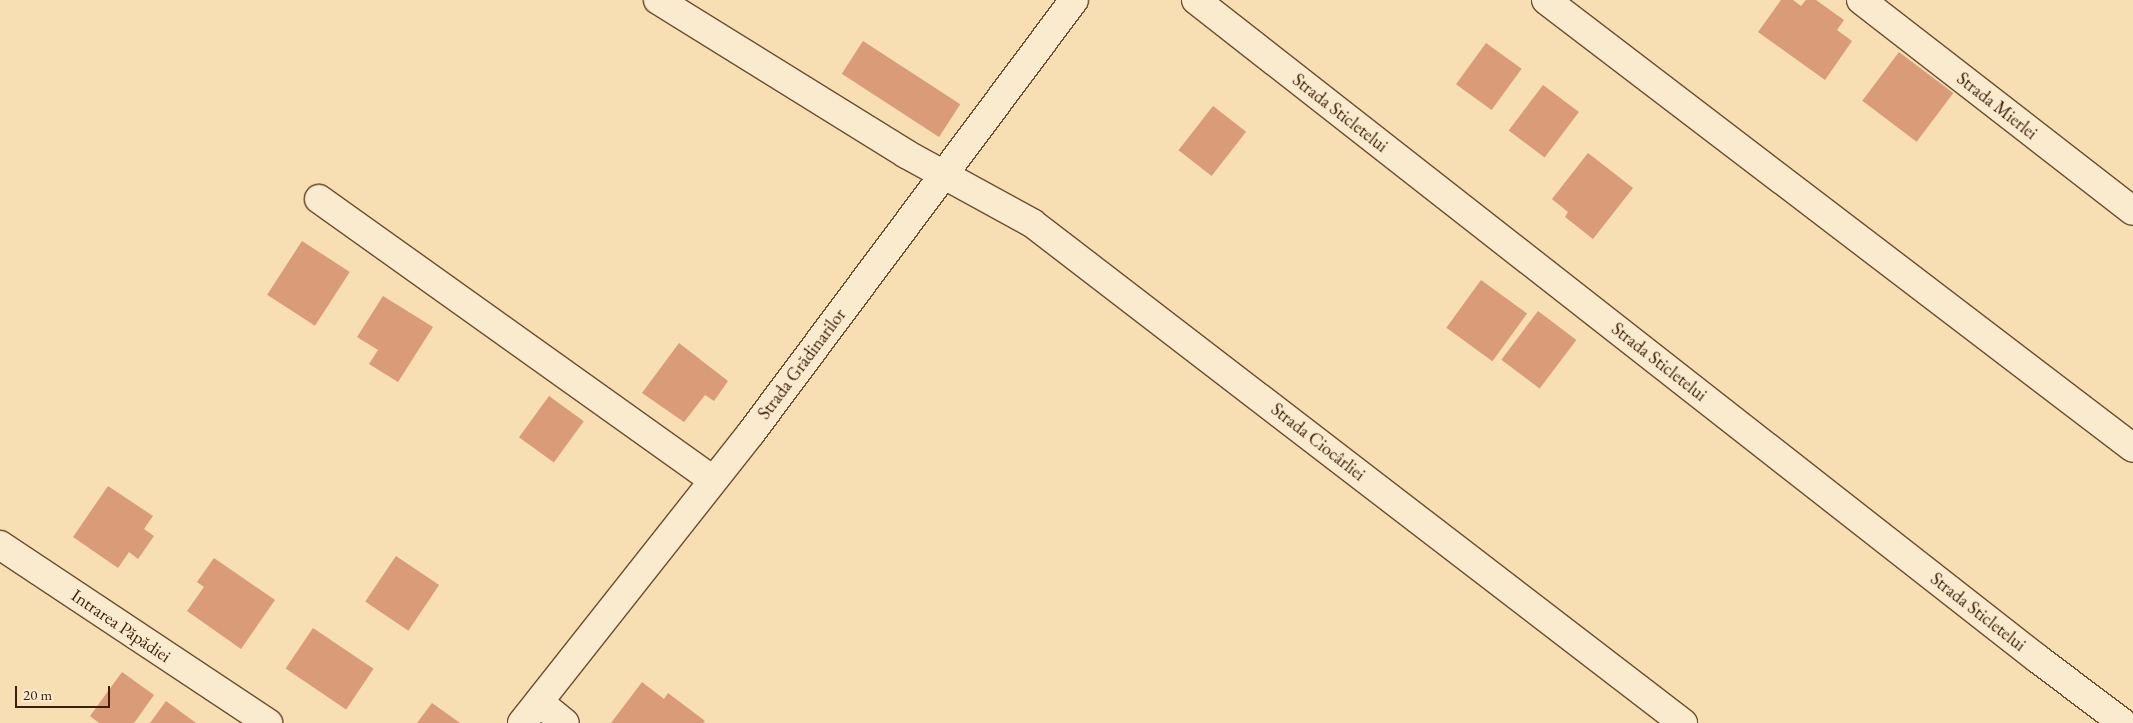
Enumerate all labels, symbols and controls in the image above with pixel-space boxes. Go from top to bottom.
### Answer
street label: Strada Mierlei [1952,68,2042,144]
street label: Strada Sticletelui [1288,69,1392,157]
street label: Strada Grădinarilor [753,304,851,424]
street label: Strada Sticletelui [1607,318,1711,406]
street label: Strada Ciocârliei [1267,399,1369,485]
street label: Strada Sticletelui [1926,568,2030,656]
street label: Intrarea Păpădiei [67,585,175,667]
scale bar [18,676,112,708]
text: 20 m [23,685,52,704]

